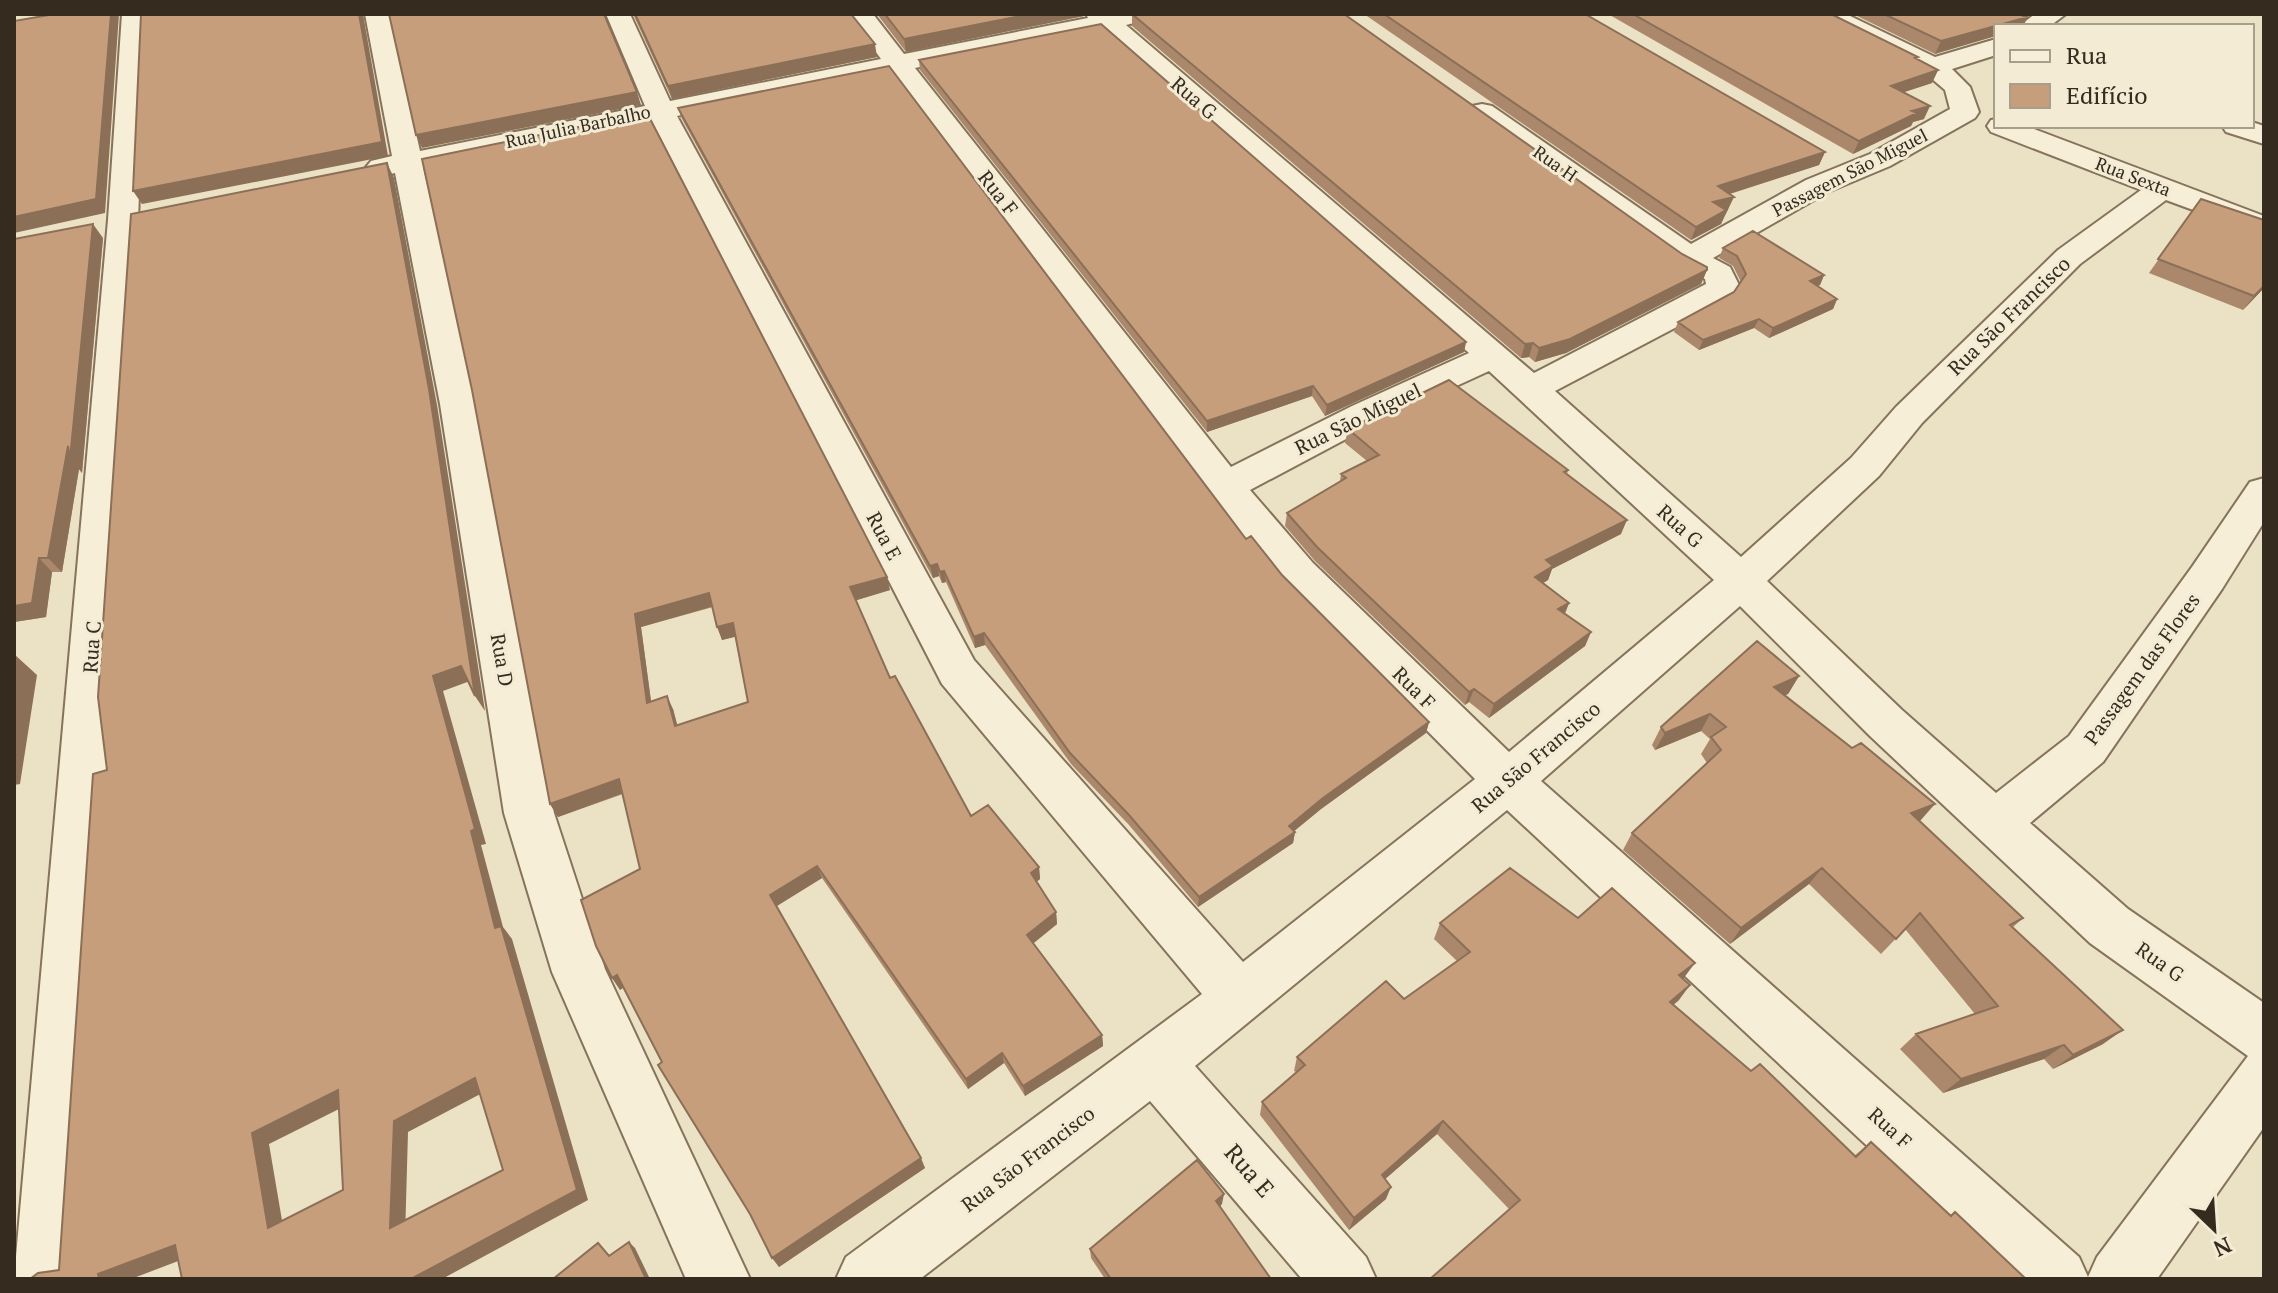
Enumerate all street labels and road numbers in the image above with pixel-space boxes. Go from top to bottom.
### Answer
street label: Rua G [1165,70,1223,125]
street label: Rua Julia Barbalho [503,99,653,153]
street label: Passagem São Miguel [1768,123,1931,222]
street label: Rua H [1529,139,1582,187]
street label: Rua Sexta [2092,151,2174,201]
street label: Rua F [972,165,1024,221]
street label: Rua São Francisco [1942,250,2076,381]
street label: Rua São Miguel [1290,376,1425,461]
street label: Rua G [1652,498,1709,554]
street label: Rua E [861,507,908,565]
street label: Passagem das Flores [2077,587,2206,750]
street label: Rua C [76,620,107,674]
street label: Rua D [485,631,520,689]
street label: Rua F [1387,660,1442,715]
street label: Rua São Francisco [1466,695,1606,819]
street label: Rua G [2131,935,2190,988]
street label: Rua São Francisco [955,1100,1100,1218]
street label: Rua F [1863,1101,1918,1154]
street label: Rua E [1218,1137,1282,1204]

